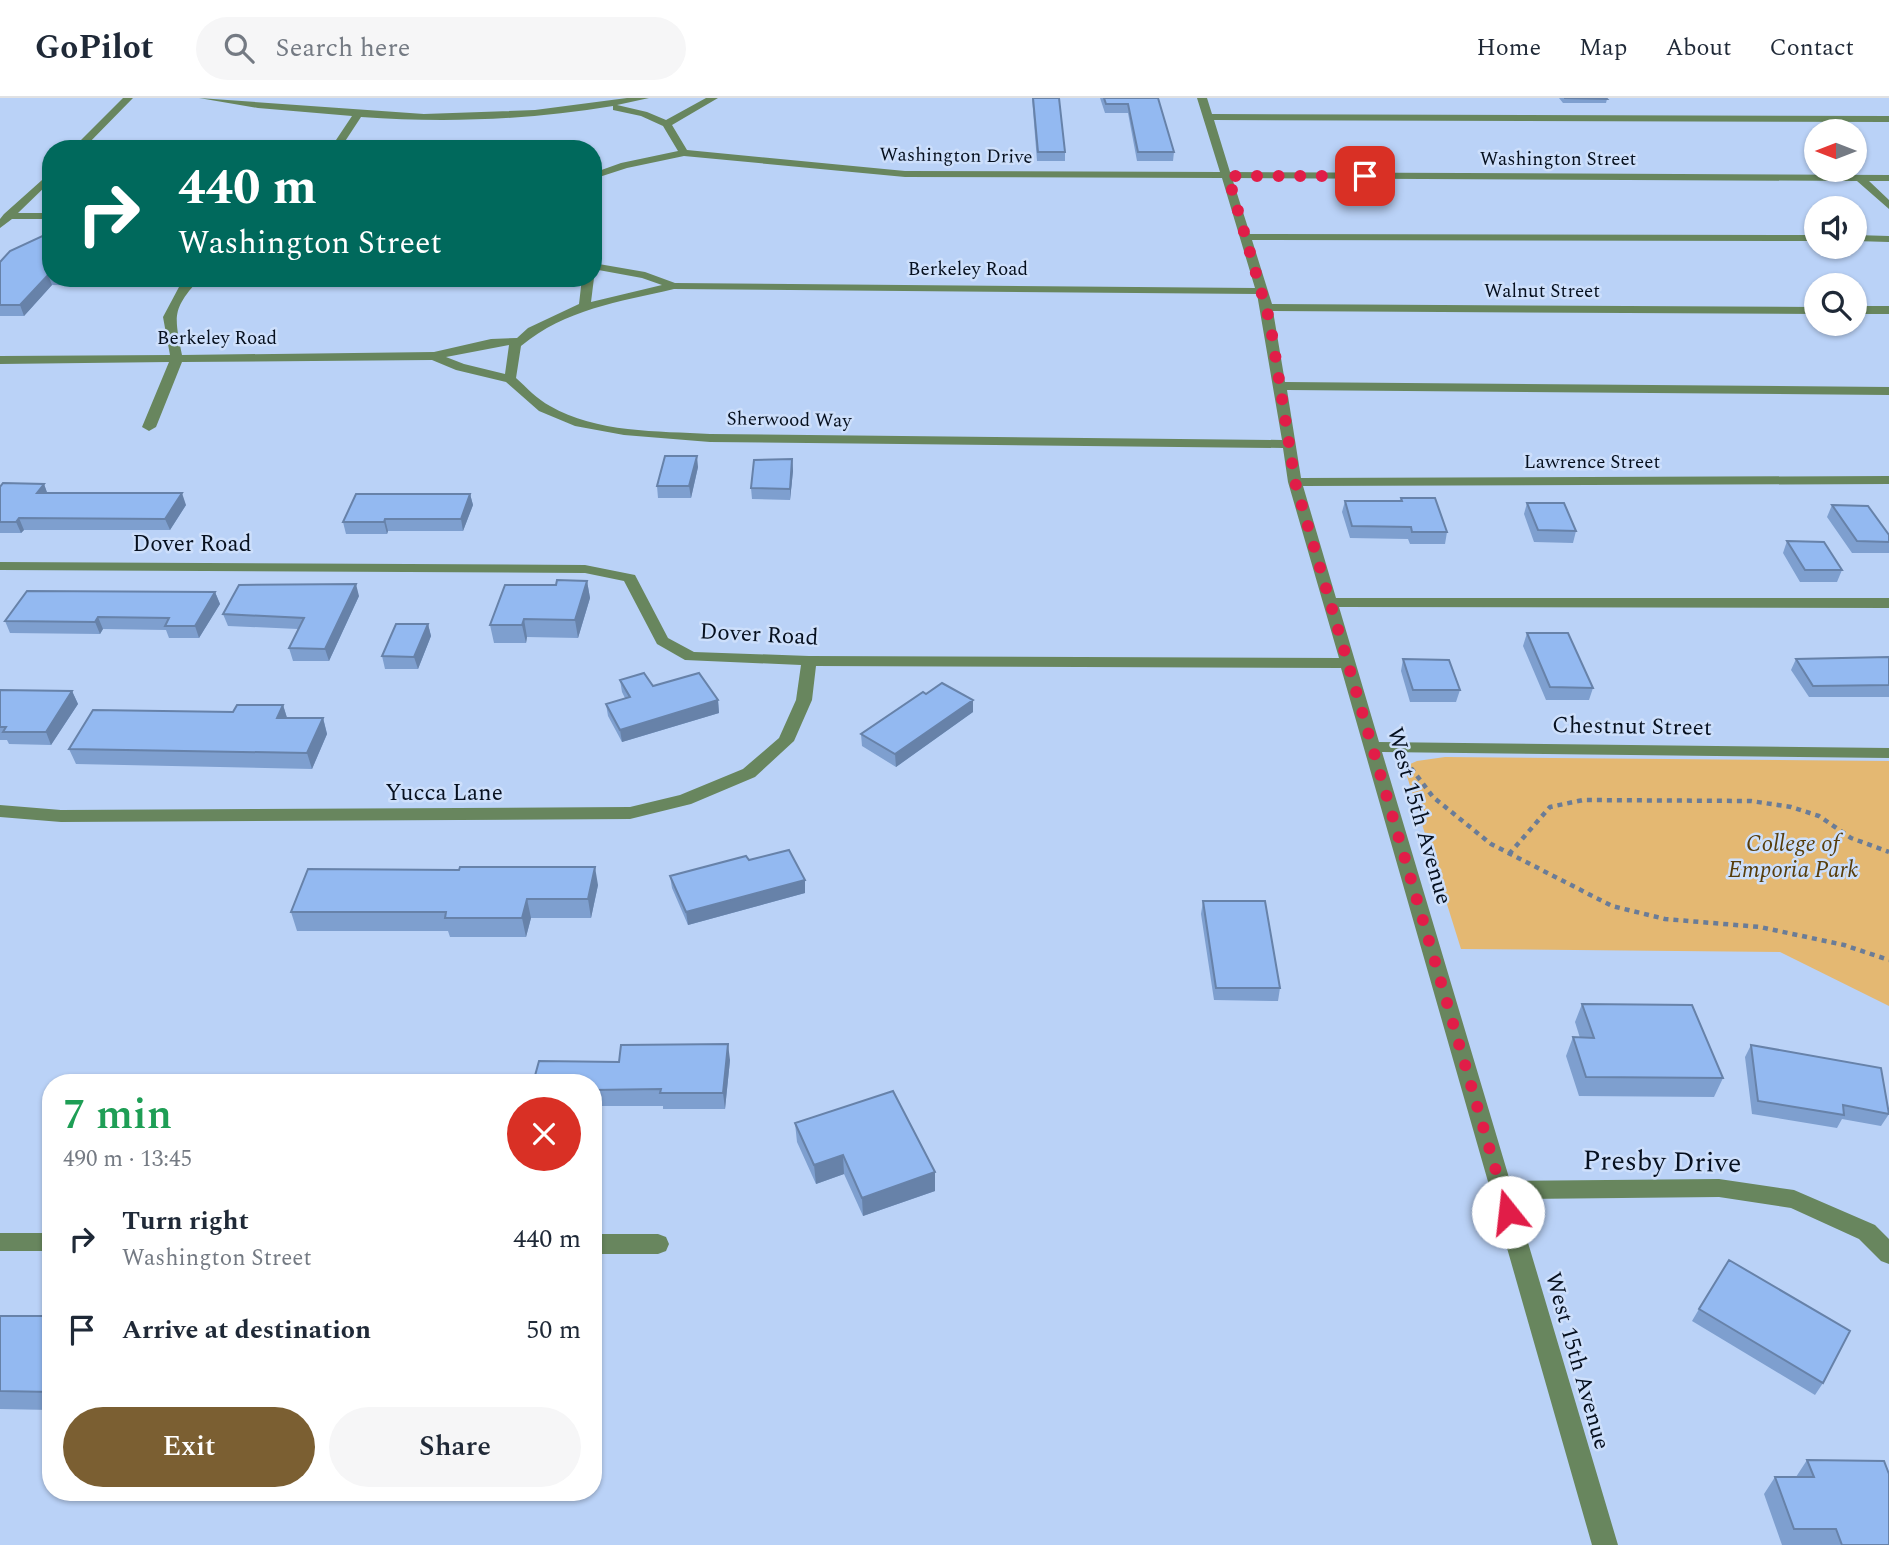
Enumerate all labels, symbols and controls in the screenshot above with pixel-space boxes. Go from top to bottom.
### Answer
search box [196,17,686,80]
text: GoPilot [35,23,154,73]
text: Search here [276,28,410,68]
icon: search [220,29,258,67]
text: Home [1476,30,1541,66]
text: Map [1579,30,1627,66]
text: About [1665,30,1731,66]
text: Contact [1769,30,1854,66]
north arrow [1804,119,1867,182]
map controls [1804,119,1867,336]
street label: Washington Drive [879,140,1033,172]
street label: Washington Street [1480,145,1637,174]
pin [1335,146,1395,206]
text: 440 m [178,151,317,226]
icon: arrive [1346,157,1384,195]
icon: right [63,168,154,259]
button: sound [1804,196,1867,259]
text: Washington Street [178,219,442,268]
street label: Berkeley Road [908,255,1028,284]
button: search [1804,273,1867,336]
street label: Walnut Street [1484,277,1600,306]
street label: Berkeley Road [157,324,277,353]
street label: Sherwood Way [726,404,853,436]
street label: Lawrence Street [1524,448,1660,477]
street label: Dover Road [132,527,252,562]
street label: Dover Road [699,614,820,656]
street label: Chestnut Street [1552,708,1712,746]
street label: West 15th Avenue [1377,723,1461,909]
street label: Yucca Lane [385,776,503,811]
park label: College of Emporia Park [1728,827,1859,888]
text: 7 min [63,1084,172,1147]
button: close [507,1097,581,1171]
street label: Presby Drive [1582,1139,1742,1185]
text: 490 m · 13:45 [63,1142,192,1177]
position arrow [1471,1175,1545,1249]
text: Turn right [122,1201,249,1241]
text: 440 m [513,1219,581,1259]
icon: right [63,1220,101,1258]
text: Washington Street [122,1241,312,1276]
street label: West 15th Avenue [1535,1268,1619,1454]
text: Arrive at destination [122,1310,371,1350]
text: 50 m [526,1310,581,1350]
icon: arrive [63,1311,101,1349]
button: Exit [63,1407,315,1487]
button: Share [329,1407,581,1487]

